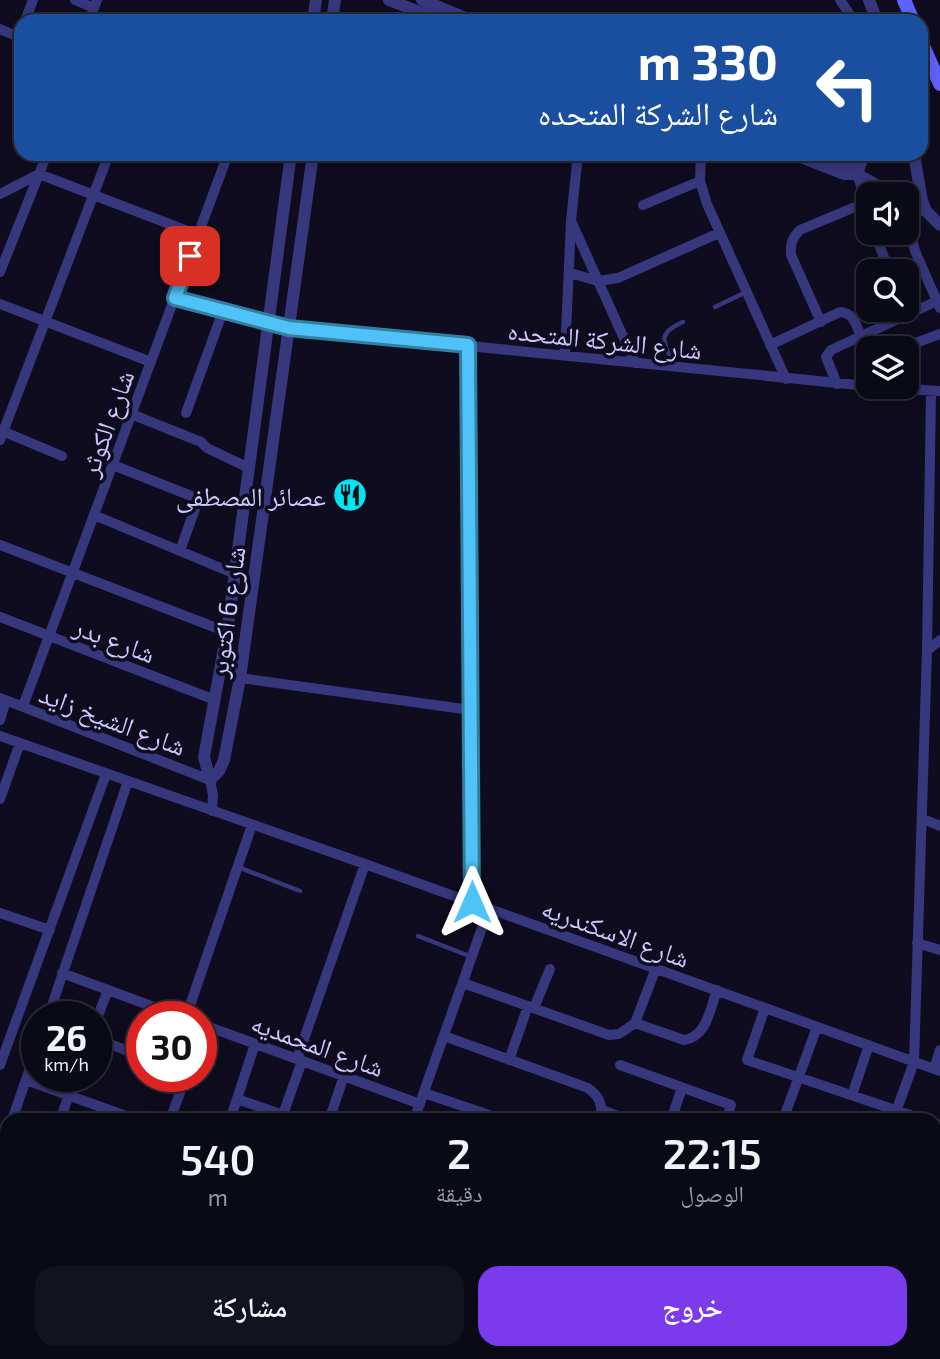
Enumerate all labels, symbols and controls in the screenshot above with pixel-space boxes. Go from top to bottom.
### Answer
text: 330 m [638,31,778,90]
icon: left [802,42,893,133]
text: شارع الشركة المتحده [538,93,778,131]
map controls [856,182,919,399]
button: sound [856,182,919,245]
pin [160,226,220,286]
icon: arrive [171,237,209,275]
button: search [856,259,919,322]
street label: شارع الشركة المتحده [506,313,704,367]
button: layers [856,336,919,399]
street label: شارع الكوثر [72,366,141,482]
restaurant icon: عصائر المصطفى [331,476,369,514]
place label: عصائر المصطفى [176,480,326,513]
street label: شارع 6 اكتوبر [201,544,253,681]
street label: شارع بدر [68,609,160,671]
street label: شارع الشيخ زايد [34,677,190,764]
position arrow [435,865,509,939]
street label: شارع الاسكندريه [537,891,694,975]
speed limit sign: 30 [126,1001,217,1092]
street label: شارع المحمديه [247,1006,388,1084]
text: 26 [46,1016,87,1058]
text: km/h [44,1053,89,1075]
text: 2 [447,1127,471,1177]
text: 22:15 [663,1127,762,1177]
text: 540 [180,1133,256,1183]
text: دقيقة [436,1179,483,1207]
text: الوصول [680,1179,744,1207]
text: m [208,1183,228,1211]
button: مشاركة [35,1266,464,1346]
button: خروج [478,1266,907,1346]

